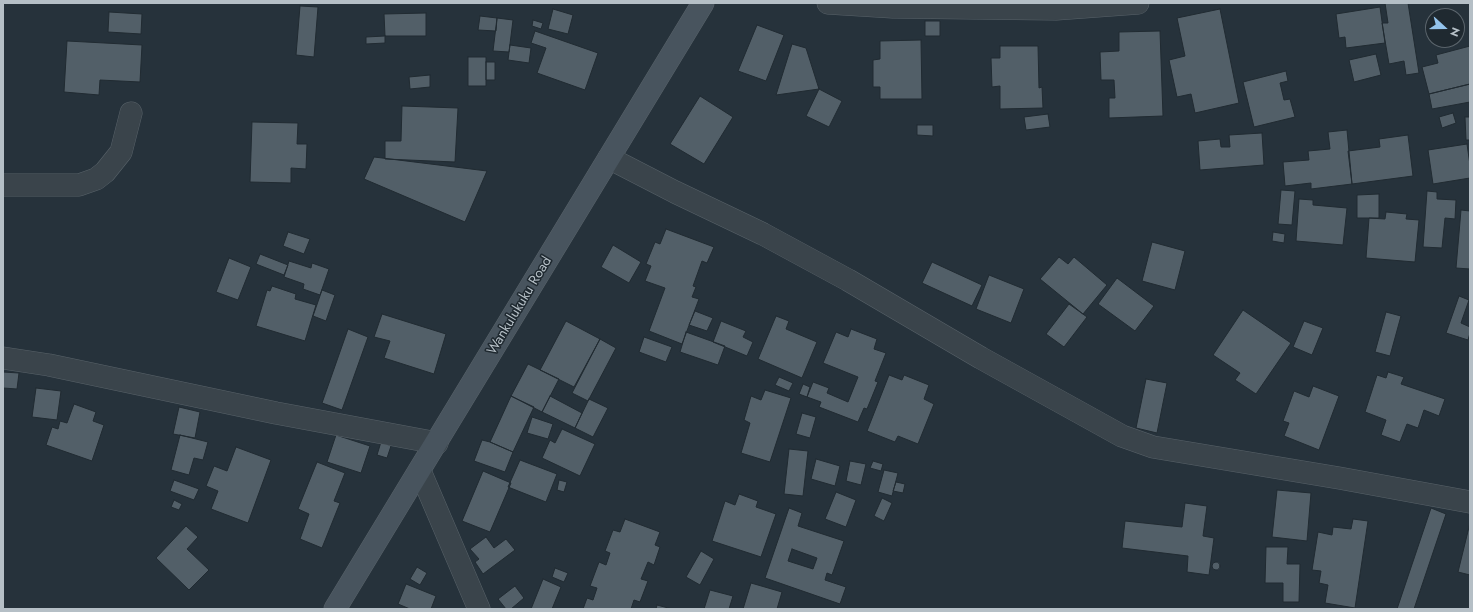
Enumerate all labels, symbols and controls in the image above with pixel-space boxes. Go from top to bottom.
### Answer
north arrow [1425,8,1465,48]
text: N [1446,25,1464,39]
street label: Wankulukuku Road [484,254,556,358]

